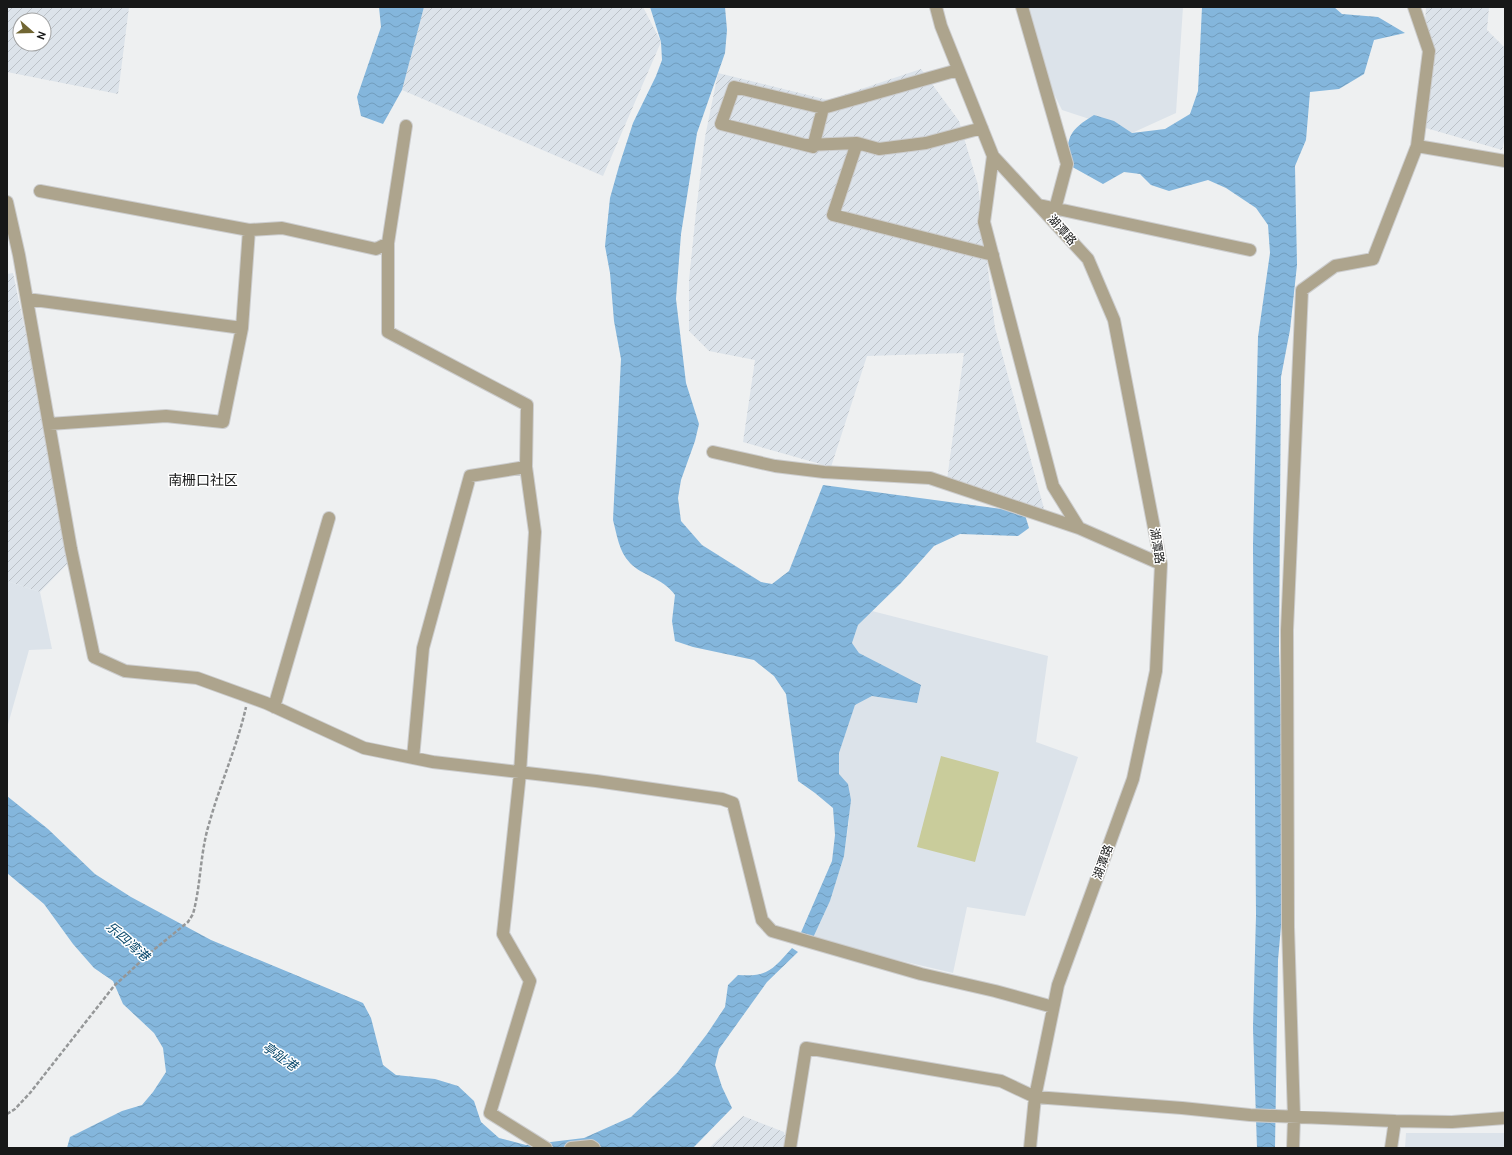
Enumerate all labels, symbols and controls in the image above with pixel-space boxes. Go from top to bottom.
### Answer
north arrow [12,12,52,52]
text: N [33,29,49,41]
street label: 湖潭路 [1045,211,1080,248]
district label: 南栅口社区 [168,471,238,489]
street label: 湖潭路 [1147,527,1168,565]
street label: 湖潭路 [1089,842,1116,881]
water label: 乐四湾港 [103,918,154,965]
water label: 亭趾港 [259,1038,302,1075]

